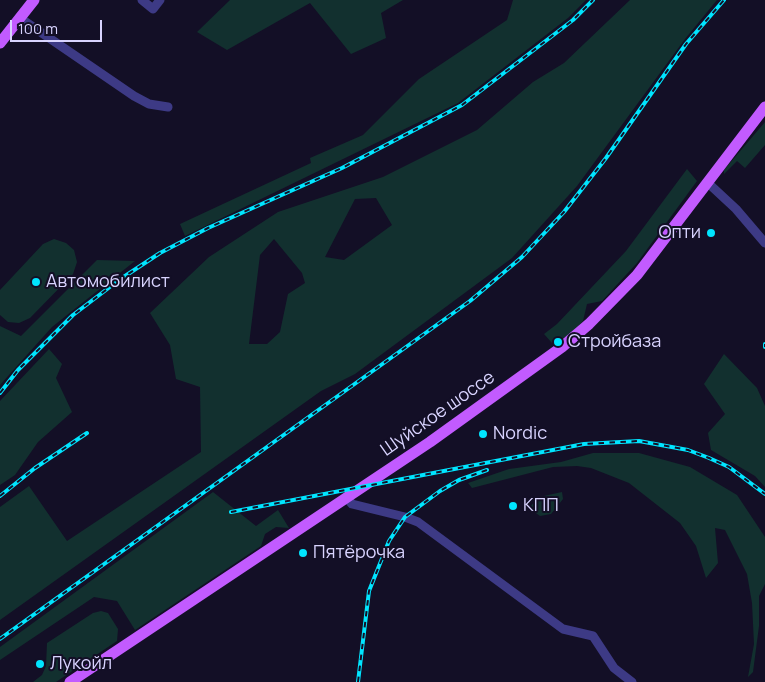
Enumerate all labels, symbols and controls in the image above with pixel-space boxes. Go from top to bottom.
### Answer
scale bar [12,10,105,42]
text: 100 m [18,18,58,39]
place label: Опти [658,222,701,244]
marker: Опти [705,227,717,239]
place label: Автомобилист [46,271,170,293]
marker: Автомобилист [30,276,42,288]
place label: Стройбаза [568,331,661,353]
marker: Стройбаза [552,336,564,348]
street label: Шуйское шоссе [377,367,499,461]
place label: Nordic [493,423,547,445]
marker: Nordic [477,428,489,440]
place label: КПП [523,495,559,517]
marker: КПП [507,500,519,512]
place label: Пятёрочка [313,542,405,564]
marker: Пятёрочка [297,547,309,559]
place label: Лукойл [50,653,112,675]
marker: Лукойл [34,658,46,670]

